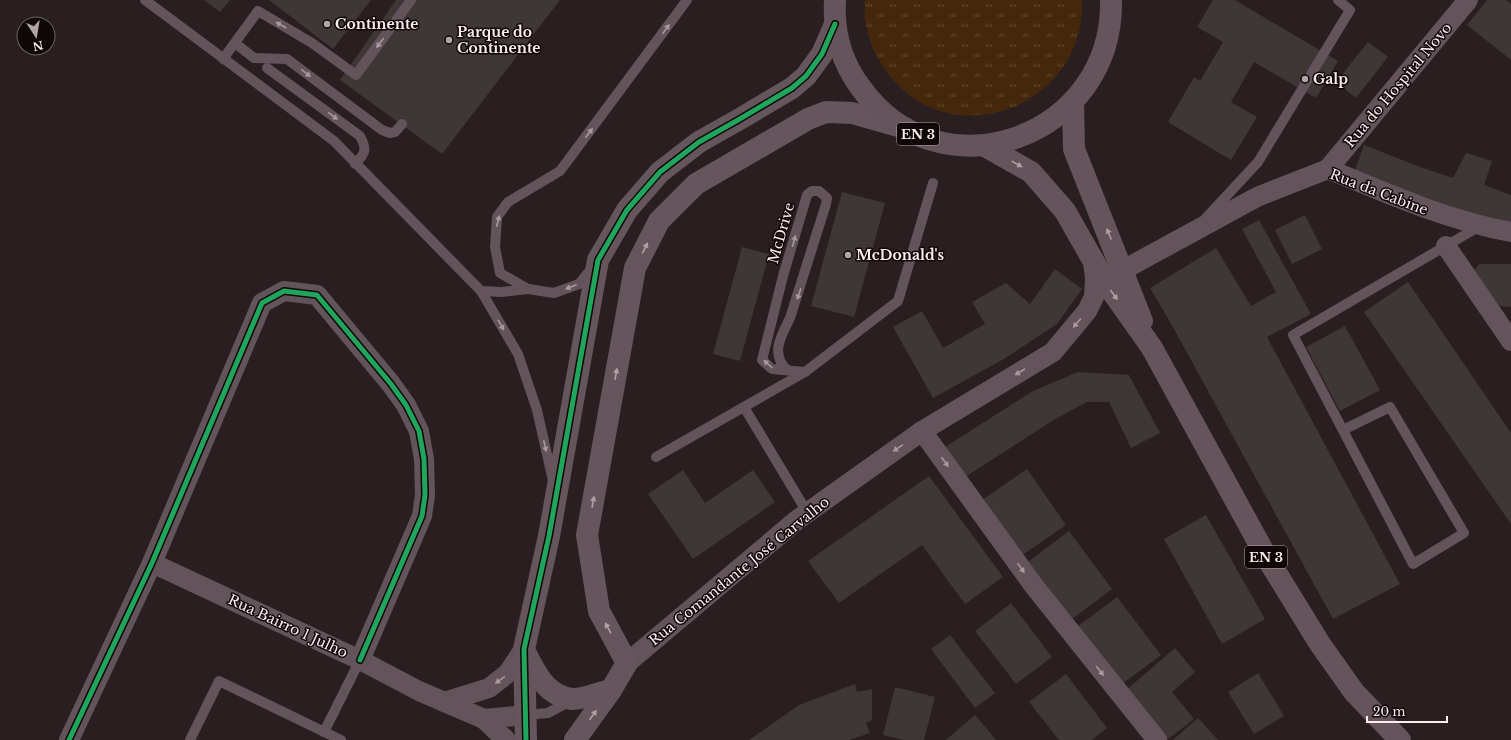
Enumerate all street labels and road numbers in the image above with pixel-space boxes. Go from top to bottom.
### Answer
street label: Rua do Hospital Novo [1341,19,1455,151]
road number: EN 3 [897,123,939,145]
street label: Rua da Cabine [1327,165,1431,219]
street label: McDrive [764,201,798,265]
street label: Rua Comandante José Carvalho [645,493,833,649]
road number: EN 3 [1245,546,1287,568]
street label: Rua Bairro 1 Julho [225,590,351,662]

